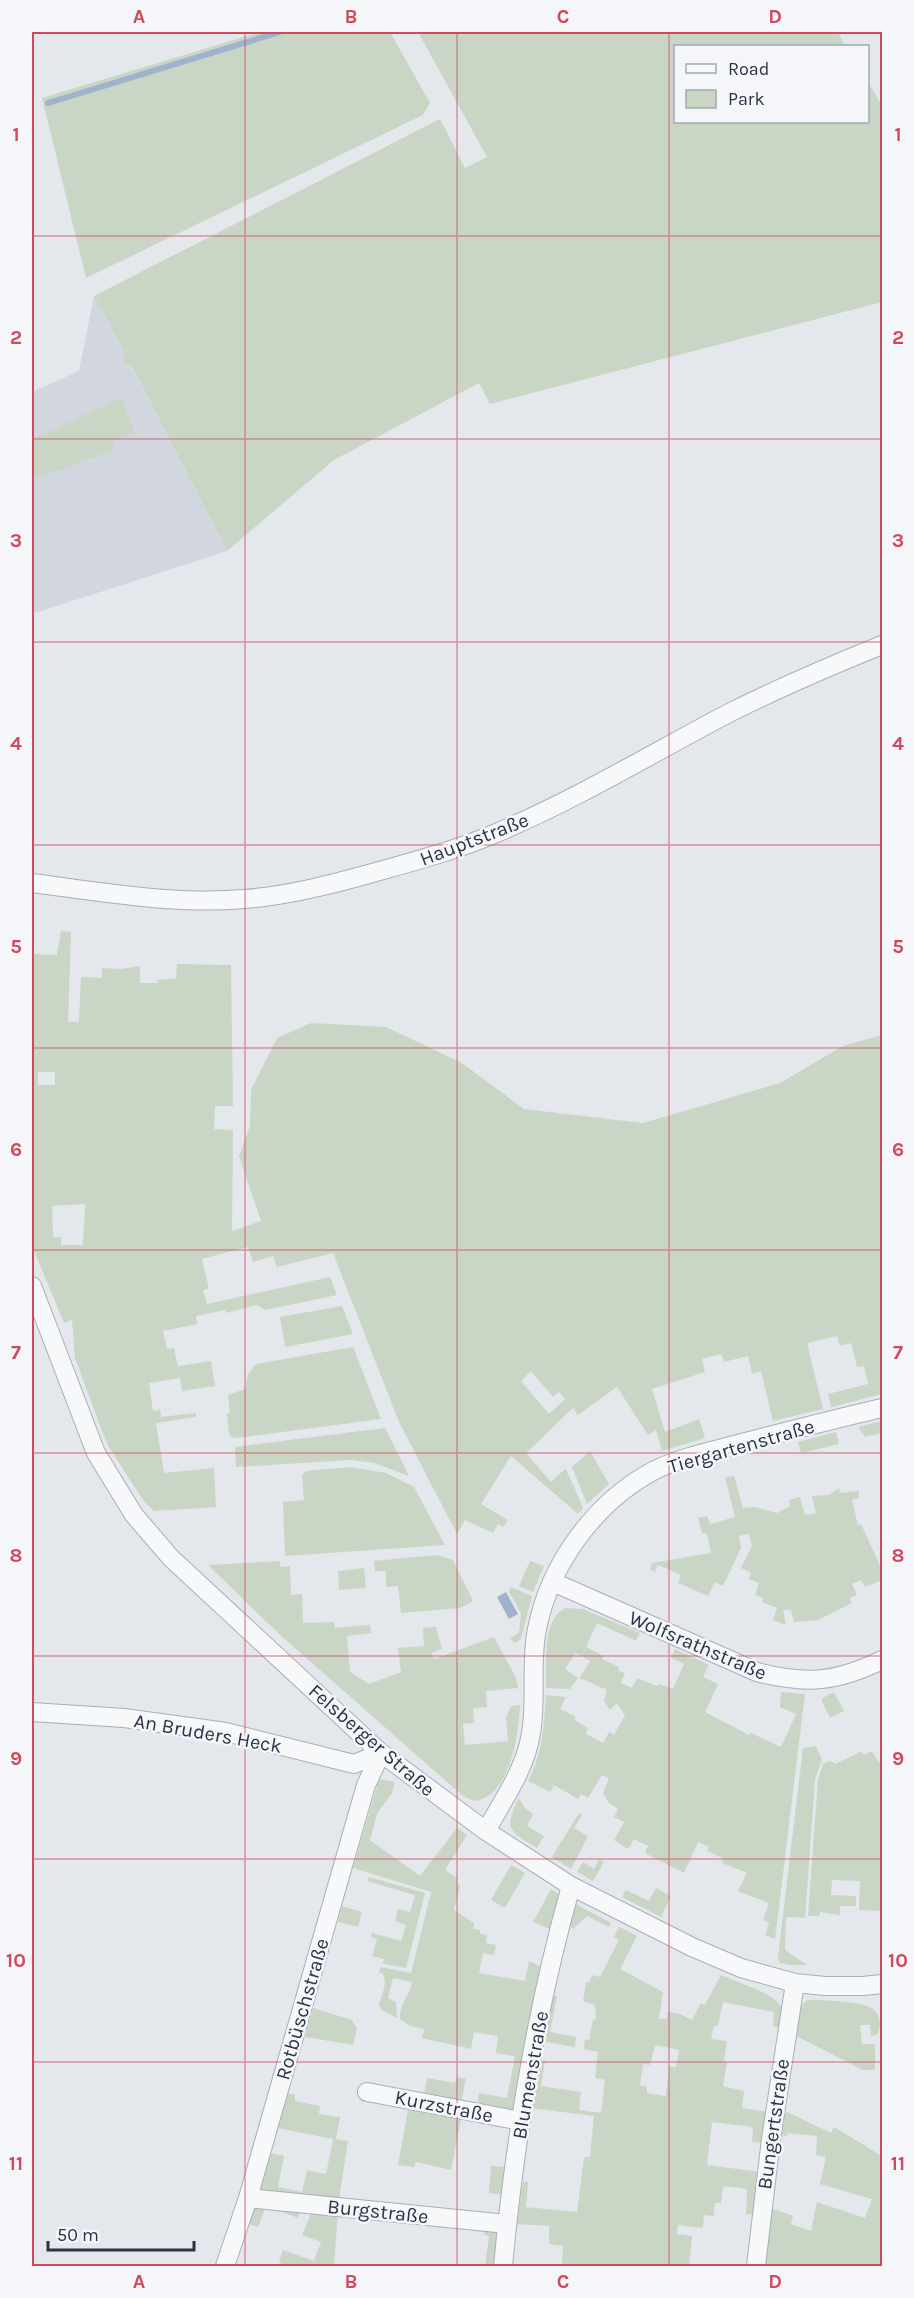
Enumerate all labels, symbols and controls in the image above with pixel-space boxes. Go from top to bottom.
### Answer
text: A [133,5,146,28]
text: B [345,5,357,28]
text: C [557,5,569,28]
text: D [768,5,782,28]
legend [674,45,869,123]
text: Road [728,58,769,80]
text: Park [728,88,765,110]
text: 1 [12,123,20,146]
text: 1 [894,123,902,146]
text: 2 [10,326,22,349]
text: 2 [892,326,904,349]
text: 3 [10,529,22,552]
text: 3 [892,529,904,552]
text: 4 [10,732,22,755]
text: 4 [892,732,904,755]
street label: Hauptstraße [417,808,532,871]
text: 5 [10,935,22,958]
text: 5 [892,935,904,958]
text: 6 [10,1138,22,1161]
text: 6 [892,1138,904,1161]
text: 7 [11,1341,21,1364]
text: 7 [893,1341,903,1364]
street label: Tiergartenstraße [665,1415,817,1478]
text: 8 [10,1544,22,1567]
text: 8 [892,1544,904,1567]
street label: Wolfsrathstraße [626,1606,770,1685]
street label: Felsberger Straße [304,1679,439,1801]
street label: An Bruders Heck [132,1709,284,1758]
text: 9 [10,1747,22,1770]
text: 9 [892,1747,904,1770]
street label: Rotbüschstraße [271,1936,334,2083]
text: 10 [6,1949,26,1972]
text: 10 [888,1949,908,1972]
street label: Blumenstraße [508,2009,553,2141]
street label: Bungertstraße [753,2057,794,2191]
street label: Kurzstraße [393,2086,495,2127]
text: 11 [9,2152,23,2175]
text: 11 [891,2152,905,2175]
street label: Burgstraße [326,2195,430,2228]
scale bar [48,2214,194,2252]
text: 50 m [57,2224,99,2246]
text: A [133,2270,146,2293]
text: B [345,2270,357,2293]
text: C [557,2270,569,2293]
text: D [768,2270,782,2293]

